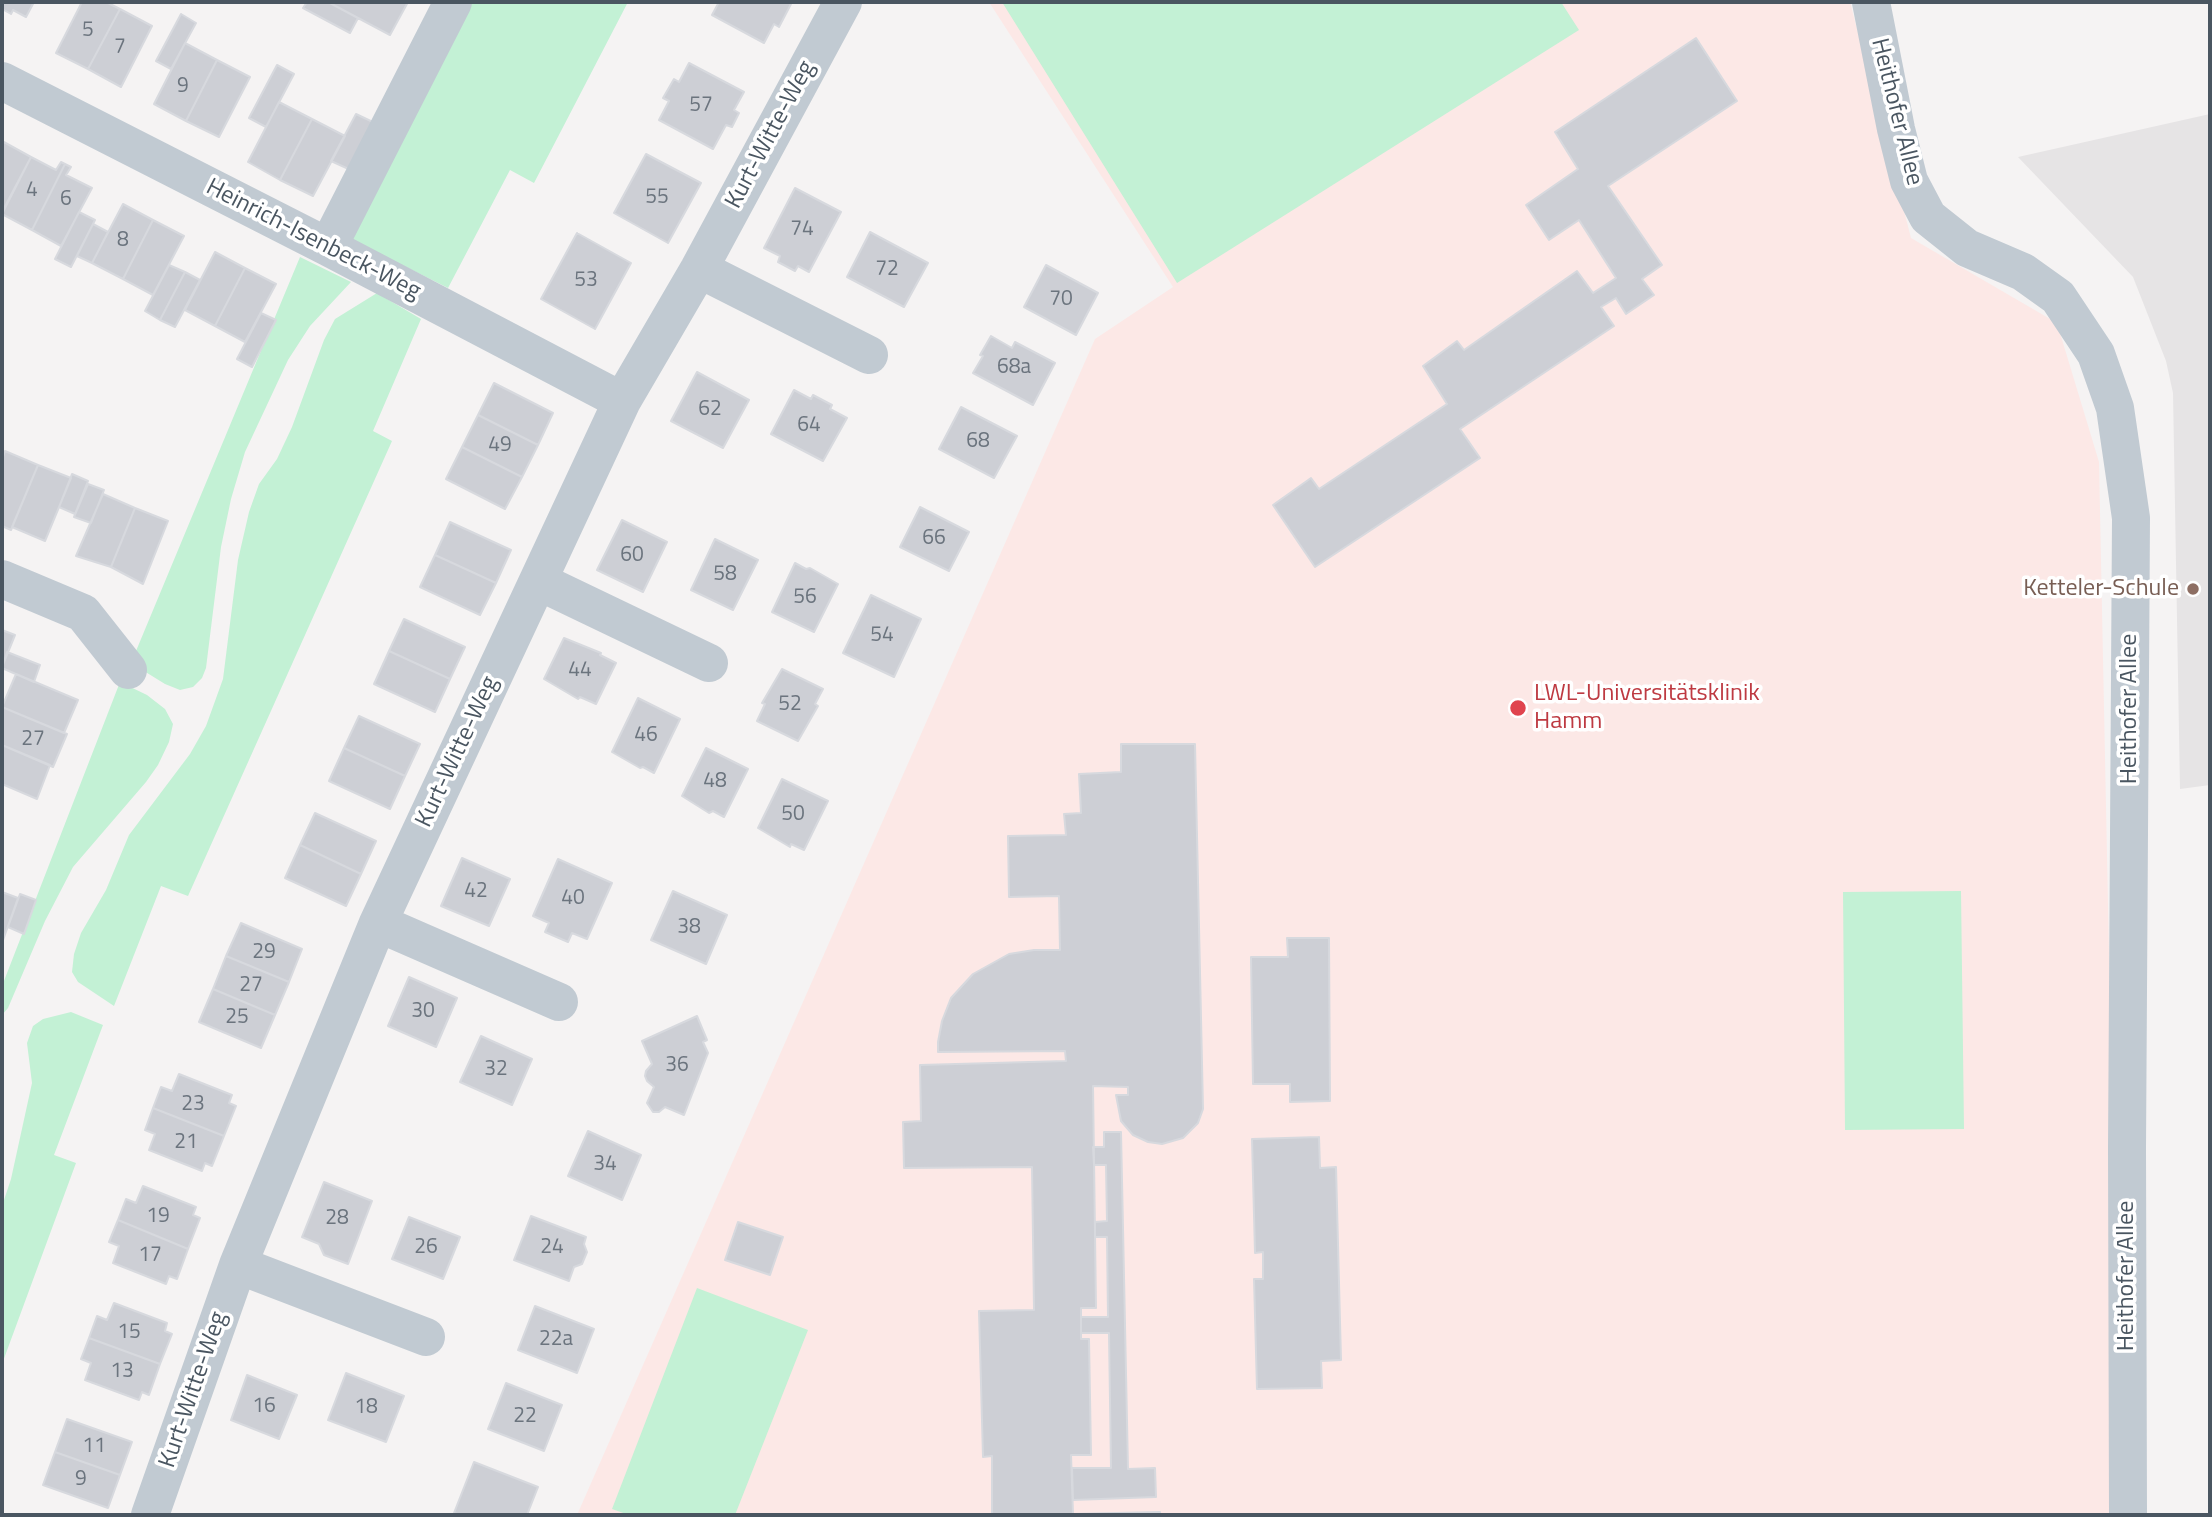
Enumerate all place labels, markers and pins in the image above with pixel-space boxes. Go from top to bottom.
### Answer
place label: Ketteler-Schule [2023,575,2179,603]
marker: Ketteler-Schule [2185,581,2201,597]
place label: LWL-Universitätsklinik Hamm [1534,680,1760,736]
marker: LWL-Universitätsklinik Hamm [1508,698,1528,718]

